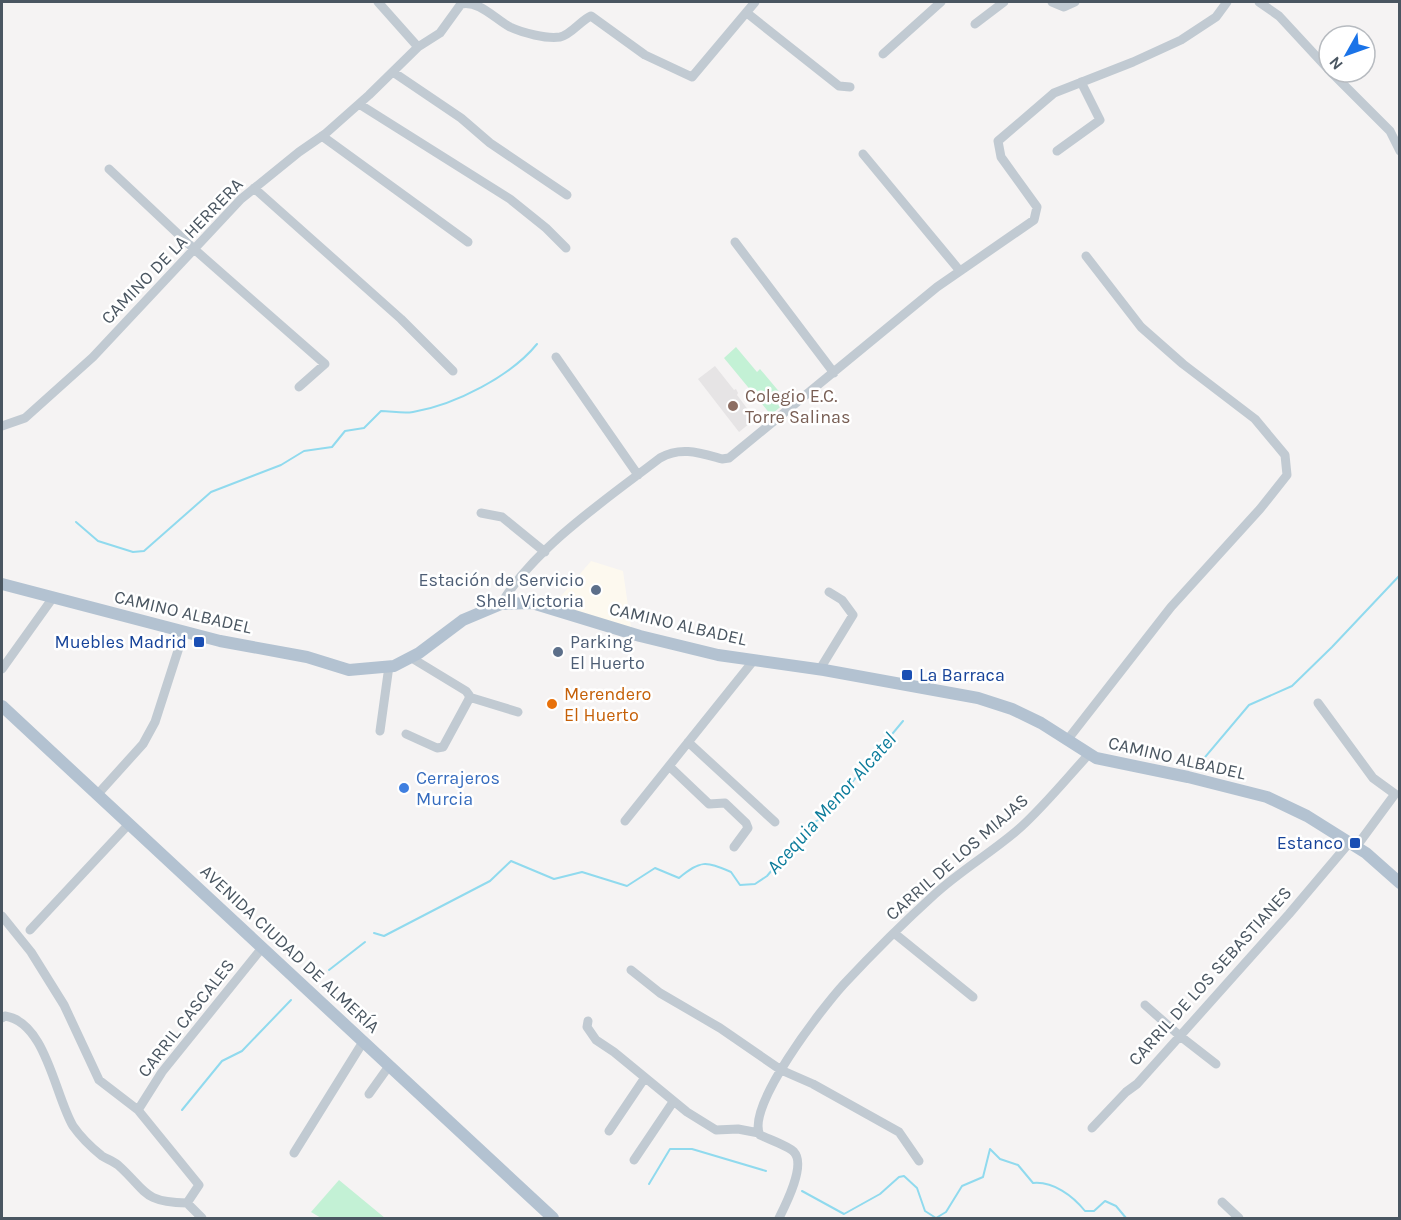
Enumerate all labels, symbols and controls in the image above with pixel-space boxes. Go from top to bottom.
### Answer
north arrow [1317,24,1377,84]
text: N [1325,53,1347,74]
street label: CAMINO DE LA HERRERA [96,173,248,329]
place label: Colegio E.C. Torre Salinas [745,385,850,428]
marker: Colegio E.C. Torre Salinas [726,399,740,413]
place label: Estación de Servicio Shell Victoria [418,569,584,612]
marker: Estación de Servicio Shell Victoria [589,583,603,597]
street label: CAMINO ALBADEL [112,585,255,639]
street label: CAMINO ALBADEL [607,597,750,651]
place label: Muebles Madrid [55,631,187,653]
place label: Parking El Huerto [570,631,645,674]
marker: Muebles Madrid [192,635,206,649]
marker: Parking El Huerto [551,645,565,659]
place label: La Barraca [919,664,1005,686]
marker: La Barraca [900,668,914,682]
place label: Merendero El Huerto [564,683,651,726]
marker: Merendero El Huerto [545,697,559,711]
water label: Acequia Menor Alcatel [762,728,901,879]
street label: CAMINO ALBADEL [1106,731,1249,785]
place label: Cerrajeros Murcia [416,767,500,810]
marker: Cerrajeros Murcia [397,781,411,795]
street label: CARRIL DE LOS MIAJAS [881,789,1033,925]
place label: Estanco [1277,832,1343,854]
marker: Estanco [1348,836,1362,850]
street label: AVENIDA CIUDAD DE ALMERÍA [196,859,385,1038]
street label: CARRIL DE LOS SEBASTIANES [1124,882,1296,1070]
street label: CARRIL CASCALES [133,954,239,1082]

